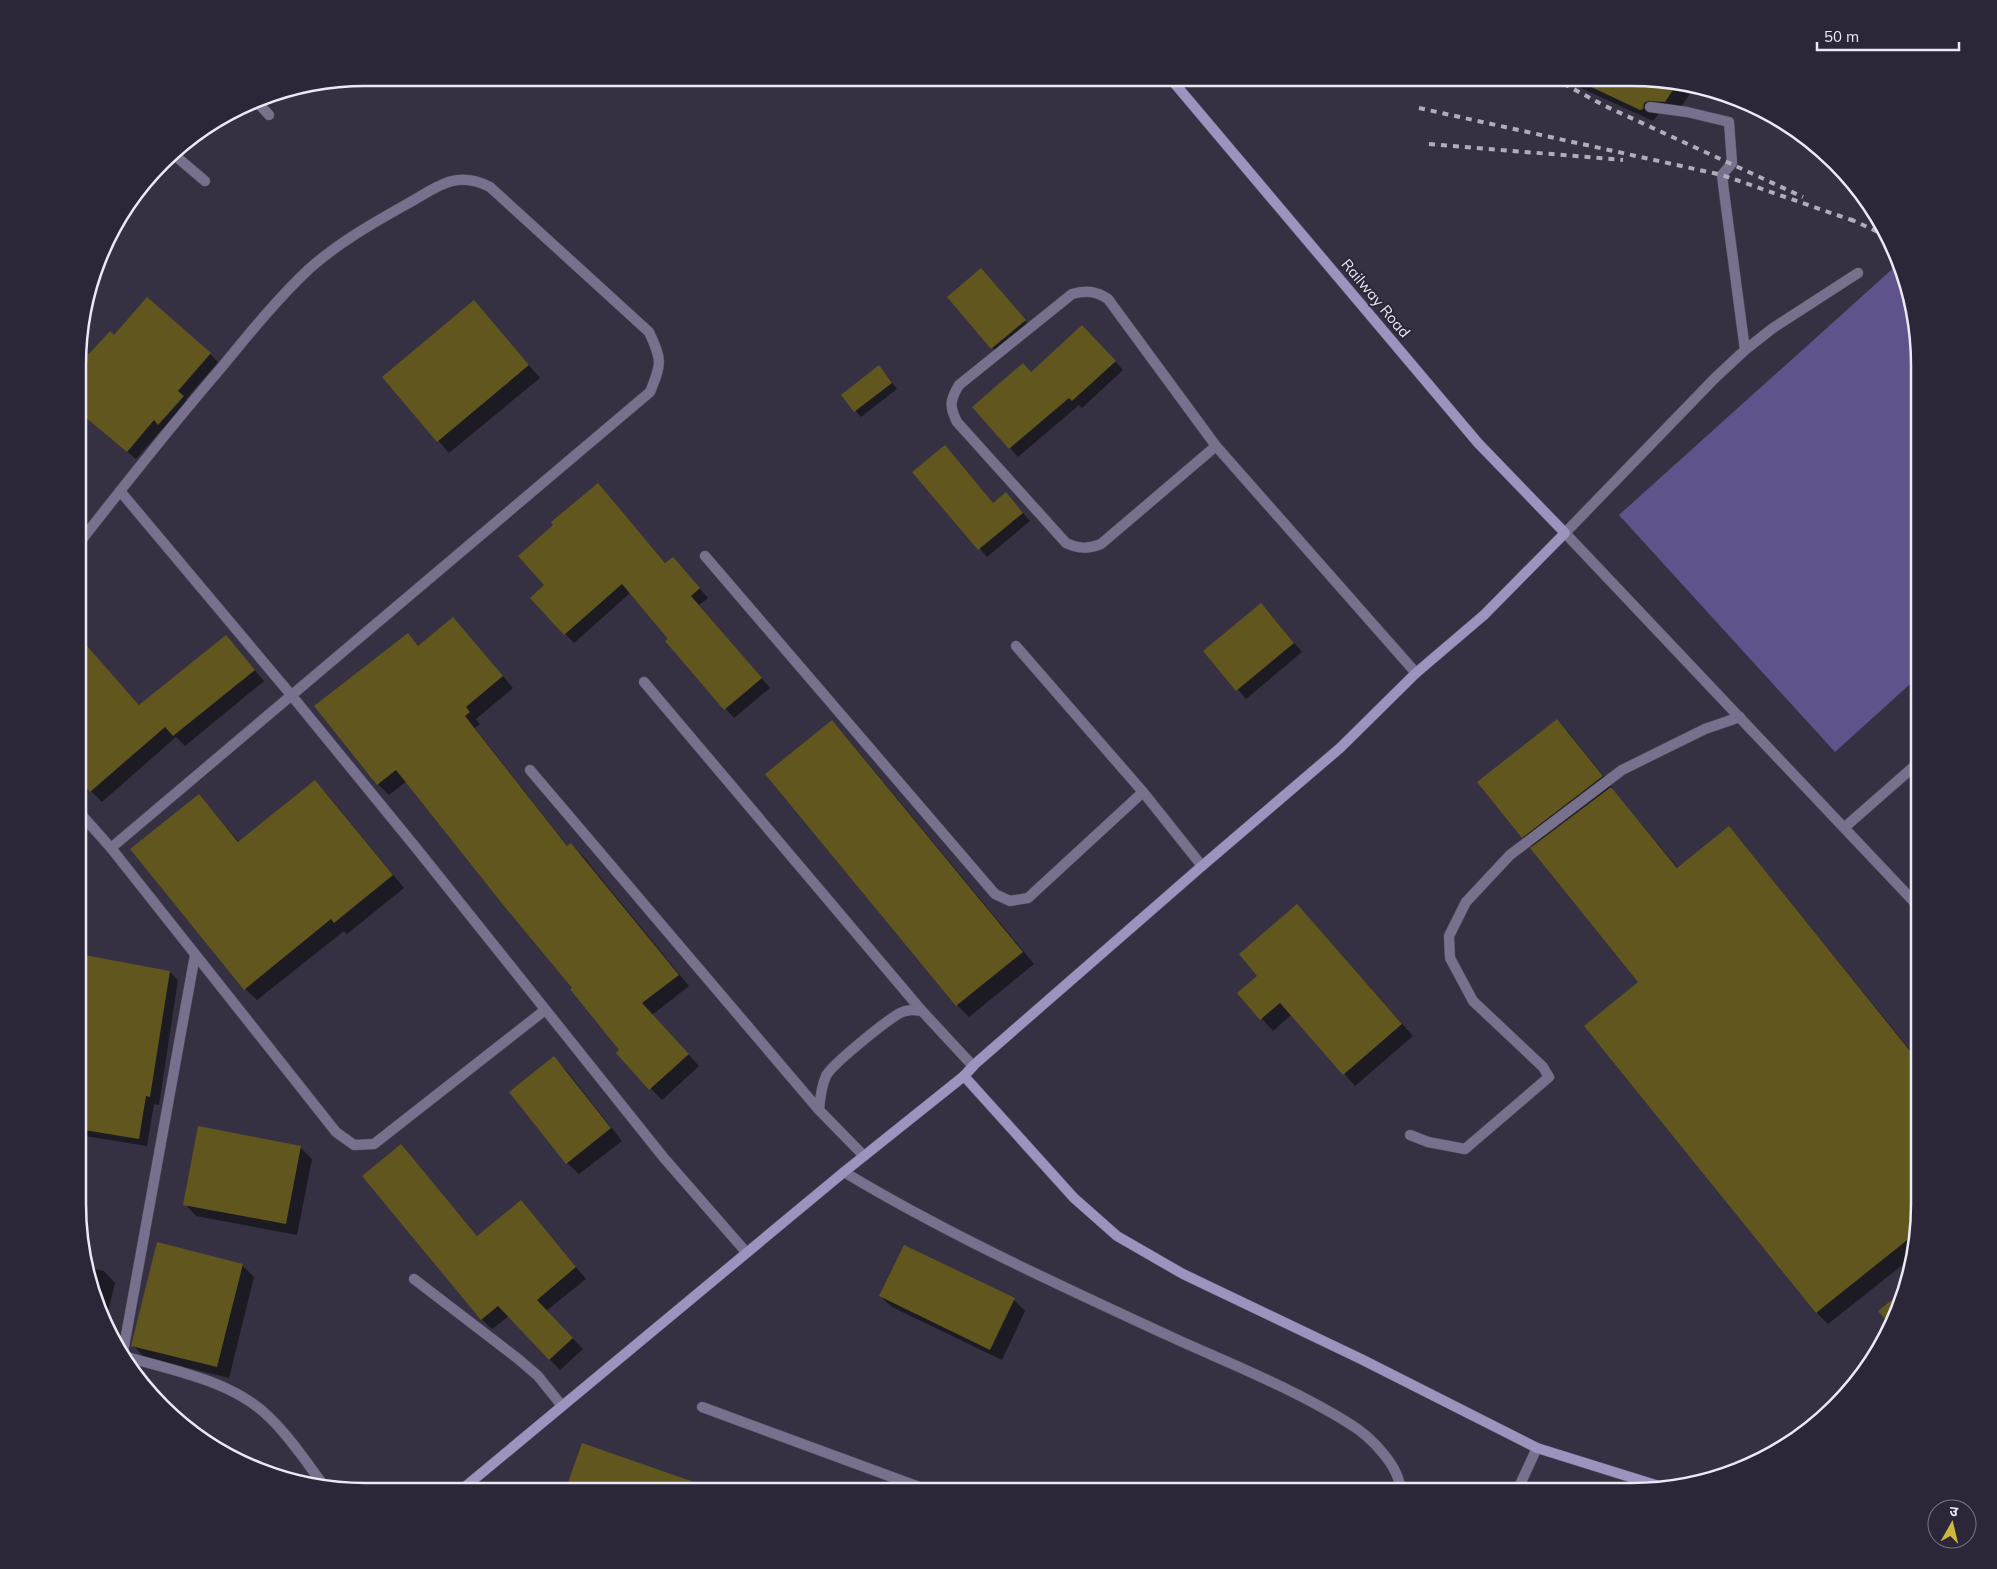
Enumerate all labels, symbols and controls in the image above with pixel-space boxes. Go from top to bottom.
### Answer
scale bar [1817,20,1960,52]
text: 50 m [1824,27,1859,46]
street label: Railway Road [1338,255,1414,341]
north arrow [1927,1499,1977,1549]
text: उ [1948,1502,1960,1521]

